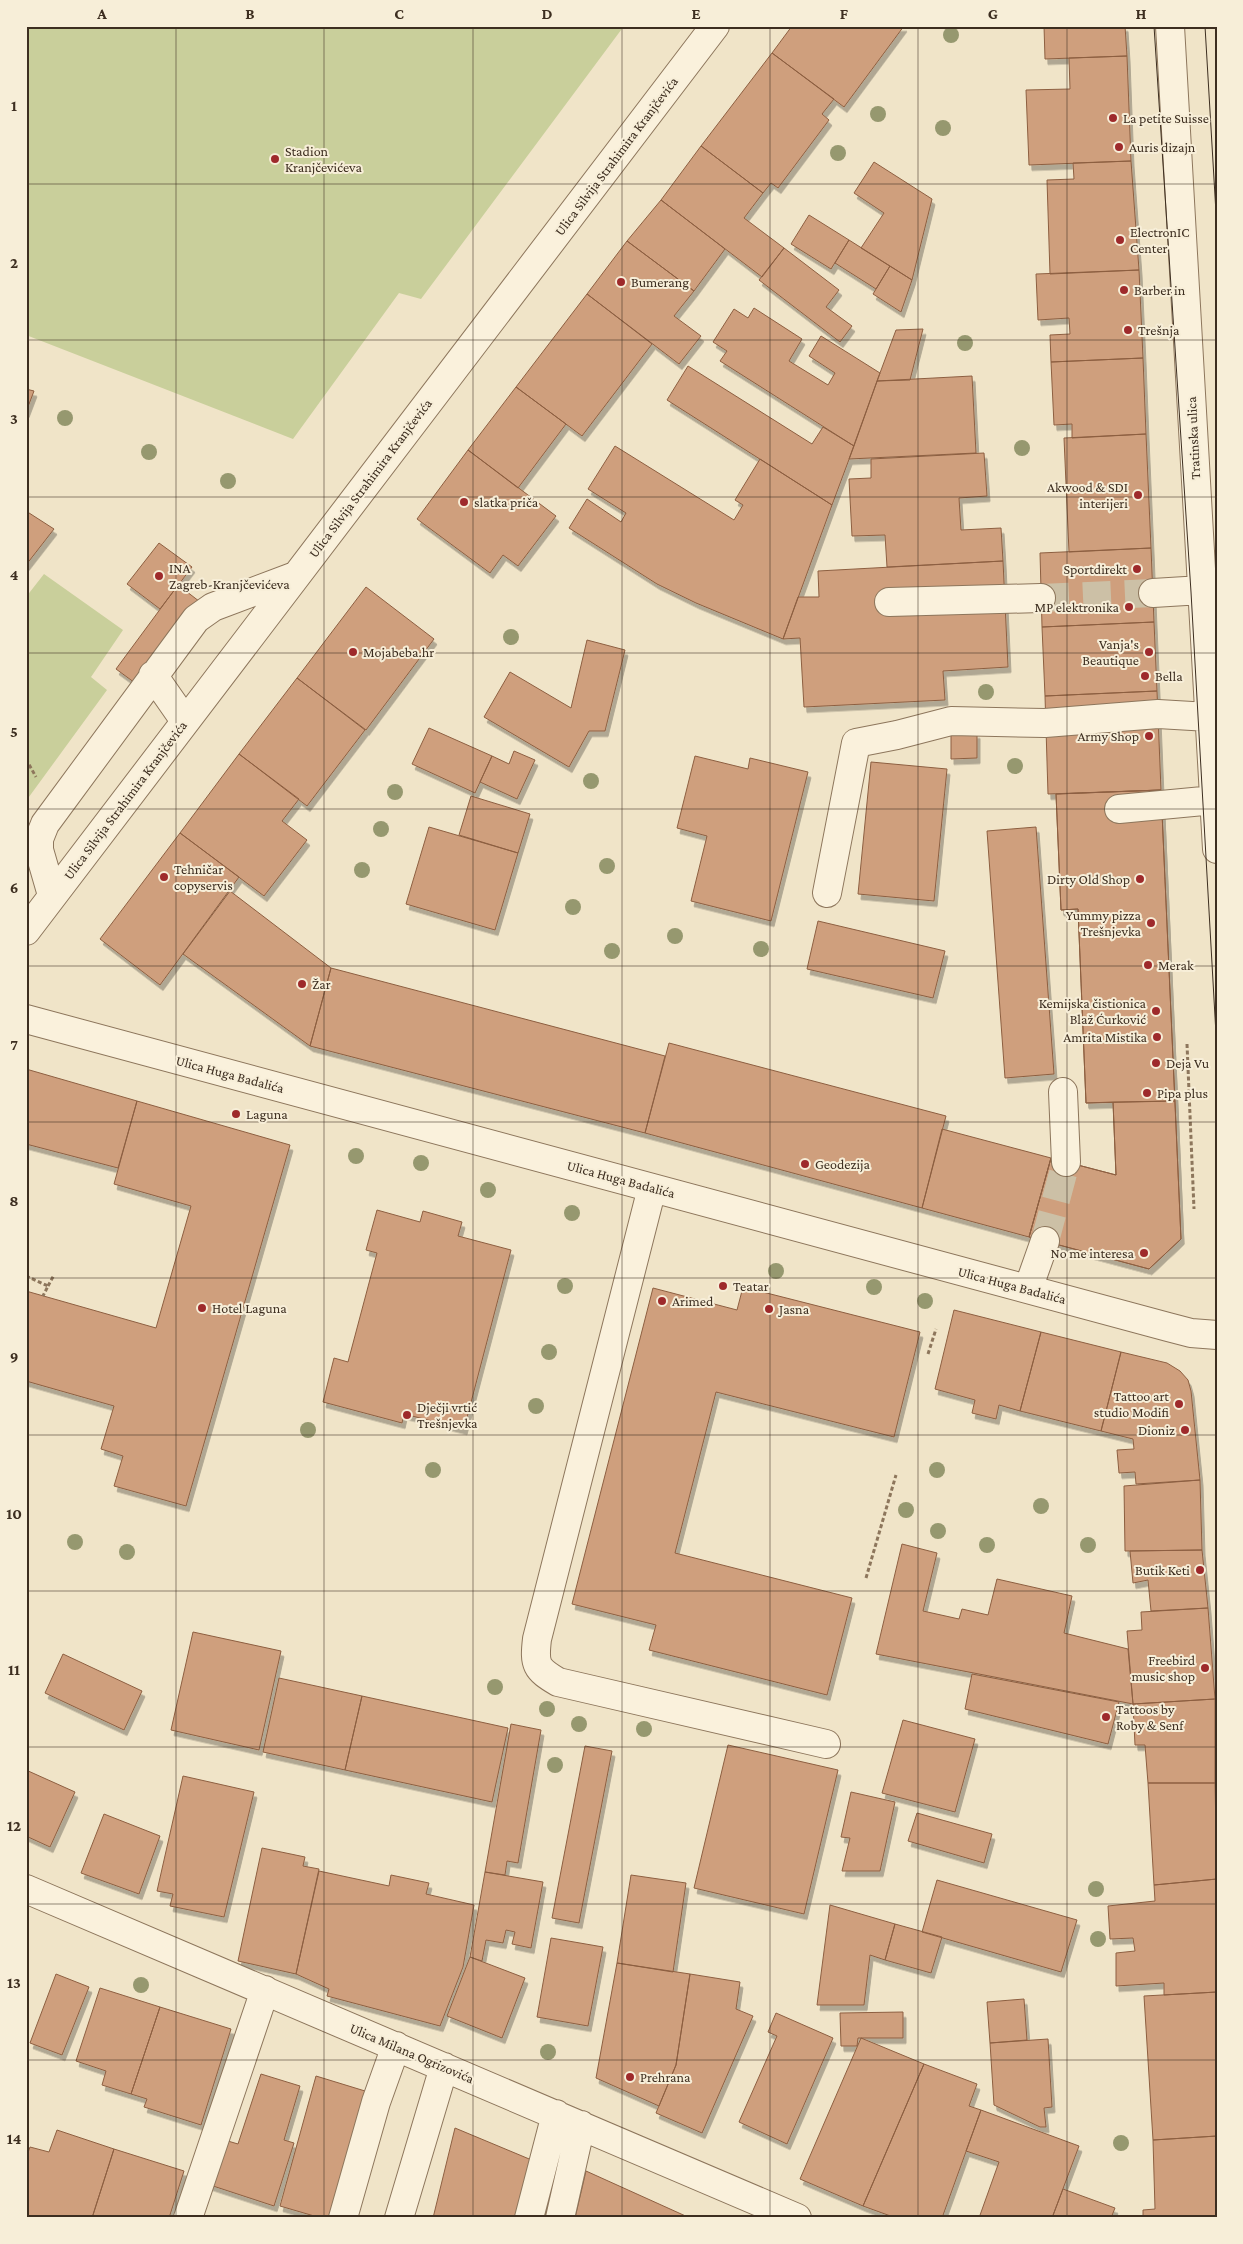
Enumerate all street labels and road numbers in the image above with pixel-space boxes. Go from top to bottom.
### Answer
street label: Ulica Silvija Strahimira Kranjčevića [551,73,682,239]
street label: Ulica Silvija Strahimira Kranjčevića [305,395,436,561]
street label: Tratinska ulica [1183,396,1203,480]
street label: Ulica Silvija Strahimira Kranjčevića [60,717,191,883]
street label: Ulica Huga Badalića [174,1052,286,1096]
street label: Ulica Huga Badalića [565,1157,677,1201]
street label: Ulica Huga Badalića [956,1263,1068,1307]
street label: Ulica Milana Ogrizovića [347,2020,477,2087]

